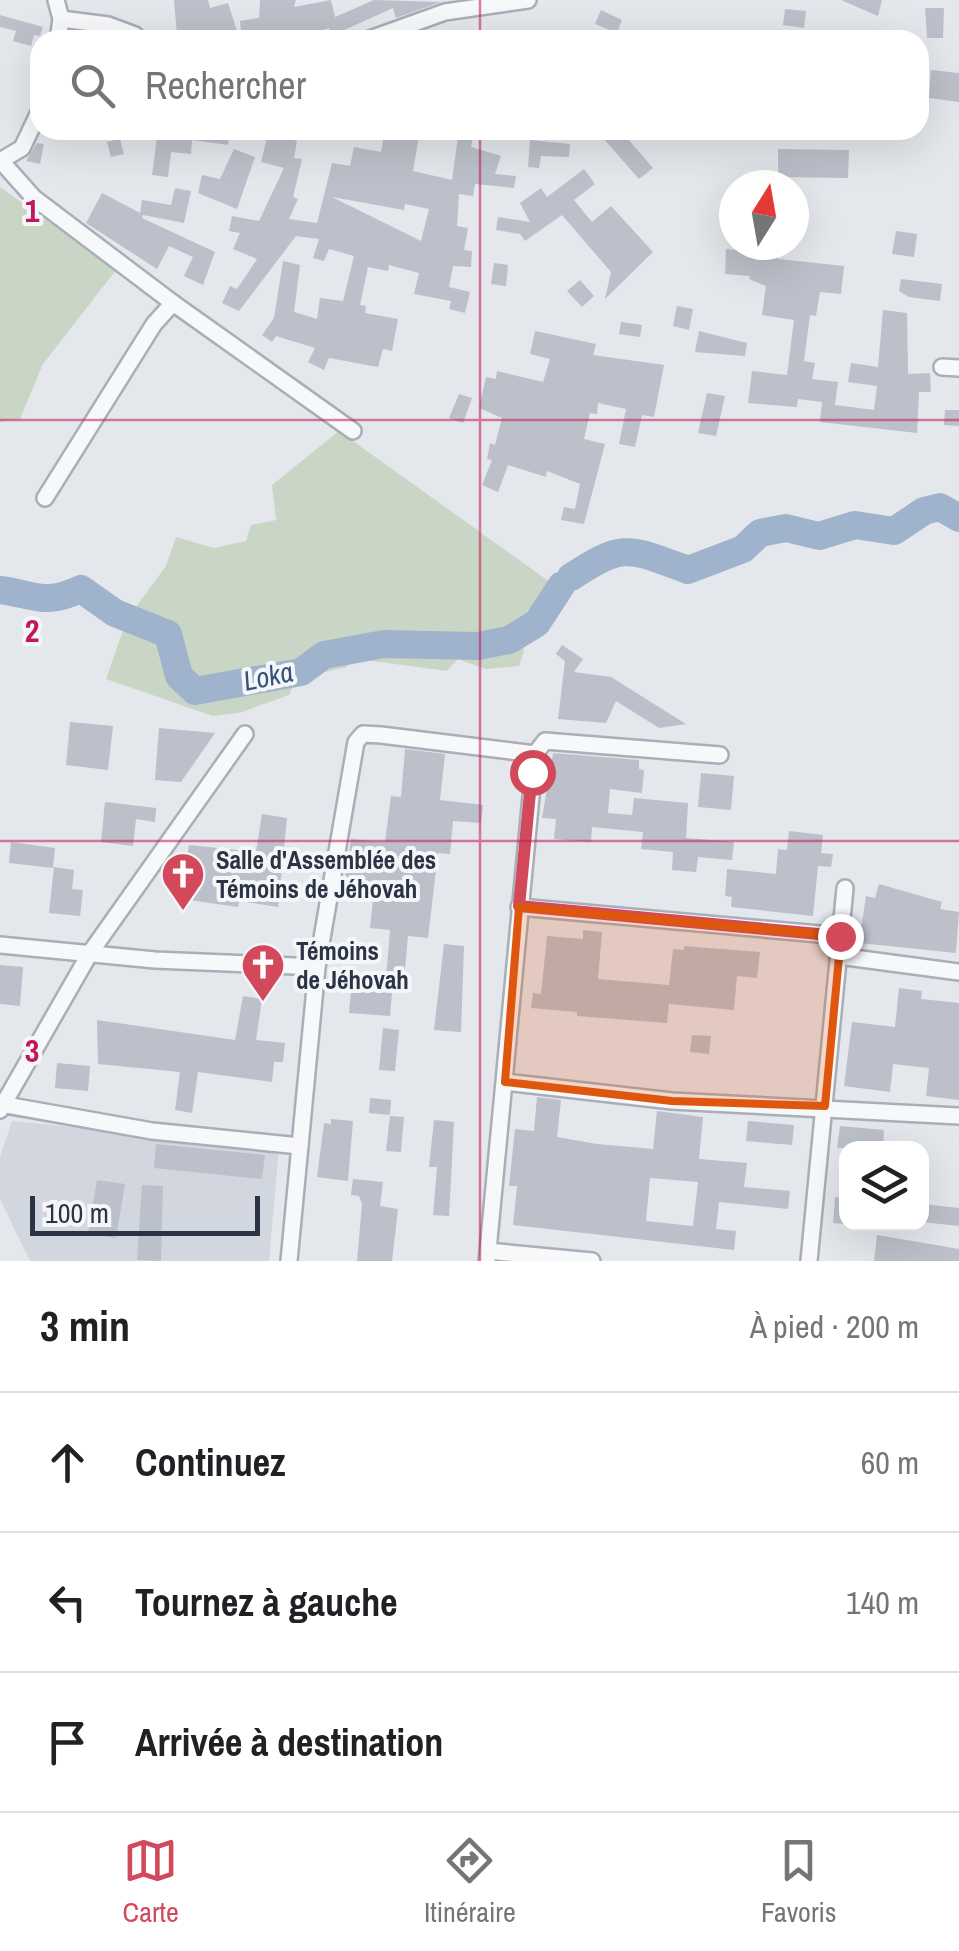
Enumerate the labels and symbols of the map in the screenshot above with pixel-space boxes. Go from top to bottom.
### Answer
north arrow [719,170,809,260]
text: 1 [25,189,40,232]
text: 2 [25,609,39,652]
water label: Loka [240,652,296,700]
route start [510,750,556,796]
place label: Salle d'Assemblée des Témoins de Jéhovah [216,843,436,906]
church icon: Salle d'Assemblée des Témoins de Jéhovah [160,851,206,912]
route end [818,914,864,960]
place label: Témoins de Jéhovah [296,934,409,997]
church icon: Témoins de Jéhovah [240,942,286,1003]
text: 3 [25,1029,39,1072]
scale bar [30,1191,260,1236]

